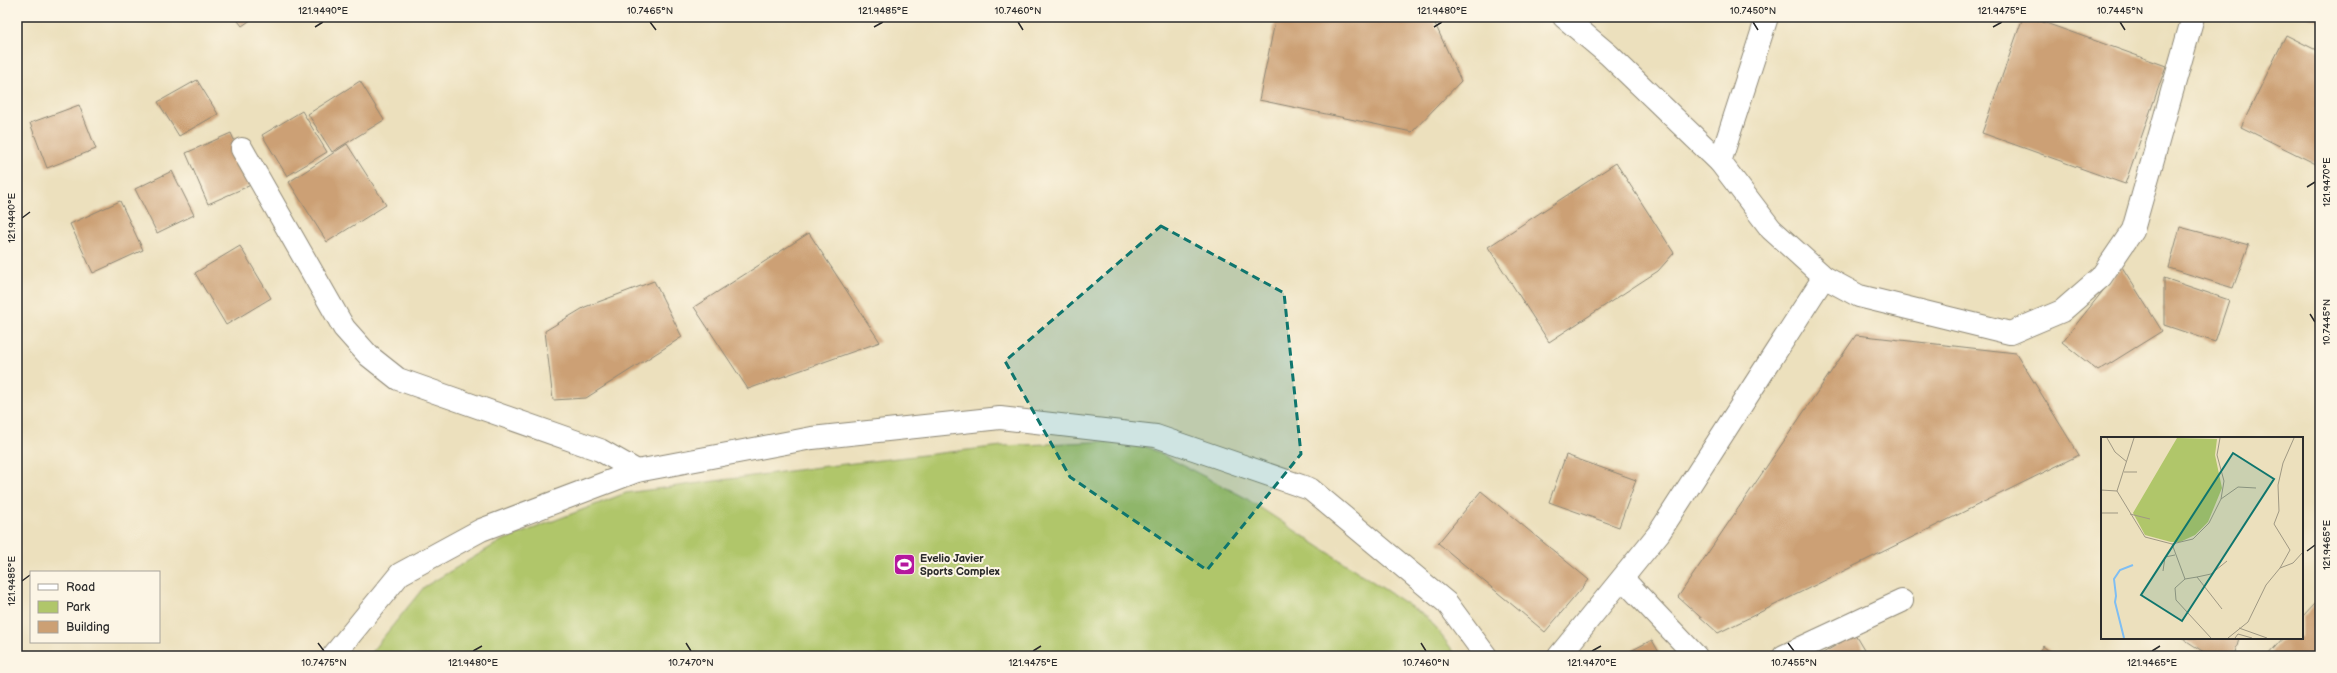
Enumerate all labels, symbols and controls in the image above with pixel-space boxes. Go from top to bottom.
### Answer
text: 121.9490°E [298,5,348,17]
text: 10.7465°N [627,5,673,17]
text: 121.9485°E [858,5,908,17]
text: 10.7460°N [995,5,1041,17]
text: 121.9480°E [1417,5,1468,17]
text: 10.7450°N [1730,5,1776,17]
text: 121.9475°E [1977,5,2027,17]
text: 10.7445°N [2097,5,2143,17]
text: 121.9470°E [2321,157,2333,207]
text: 121.9490°E [6,193,18,243]
text: 10.7445°N [2321,299,2333,345]
inset map [2101,437,2303,639]
text: 121.9465°E [2321,519,2333,570]
sports icon: Evelio Javier Sports Complex [891,551,917,577]
place label: Evelio Javier Sports Complex [920,552,1000,578]
text: 121.9485°E [6,556,18,606]
legend [30,571,160,643]
text: Road [66,580,95,595]
text: Park [66,600,90,615]
text: Building [66,620,110,635]
text: 10.7475°N [301,657,347,669]
text: 121.9480°E [448,657,499,669]
text: 10.7470°N [668,657,714,669]
text: 121.9475°E [1008,657,1058,669]
text: 10.7460°N [1403,657,1449,669]
text: 121.9470°E [1567,657,1617,669]
text: 10.7455°N [1771,657,1817,669]
text: 121.9465°E [2127,657,2178,669]

